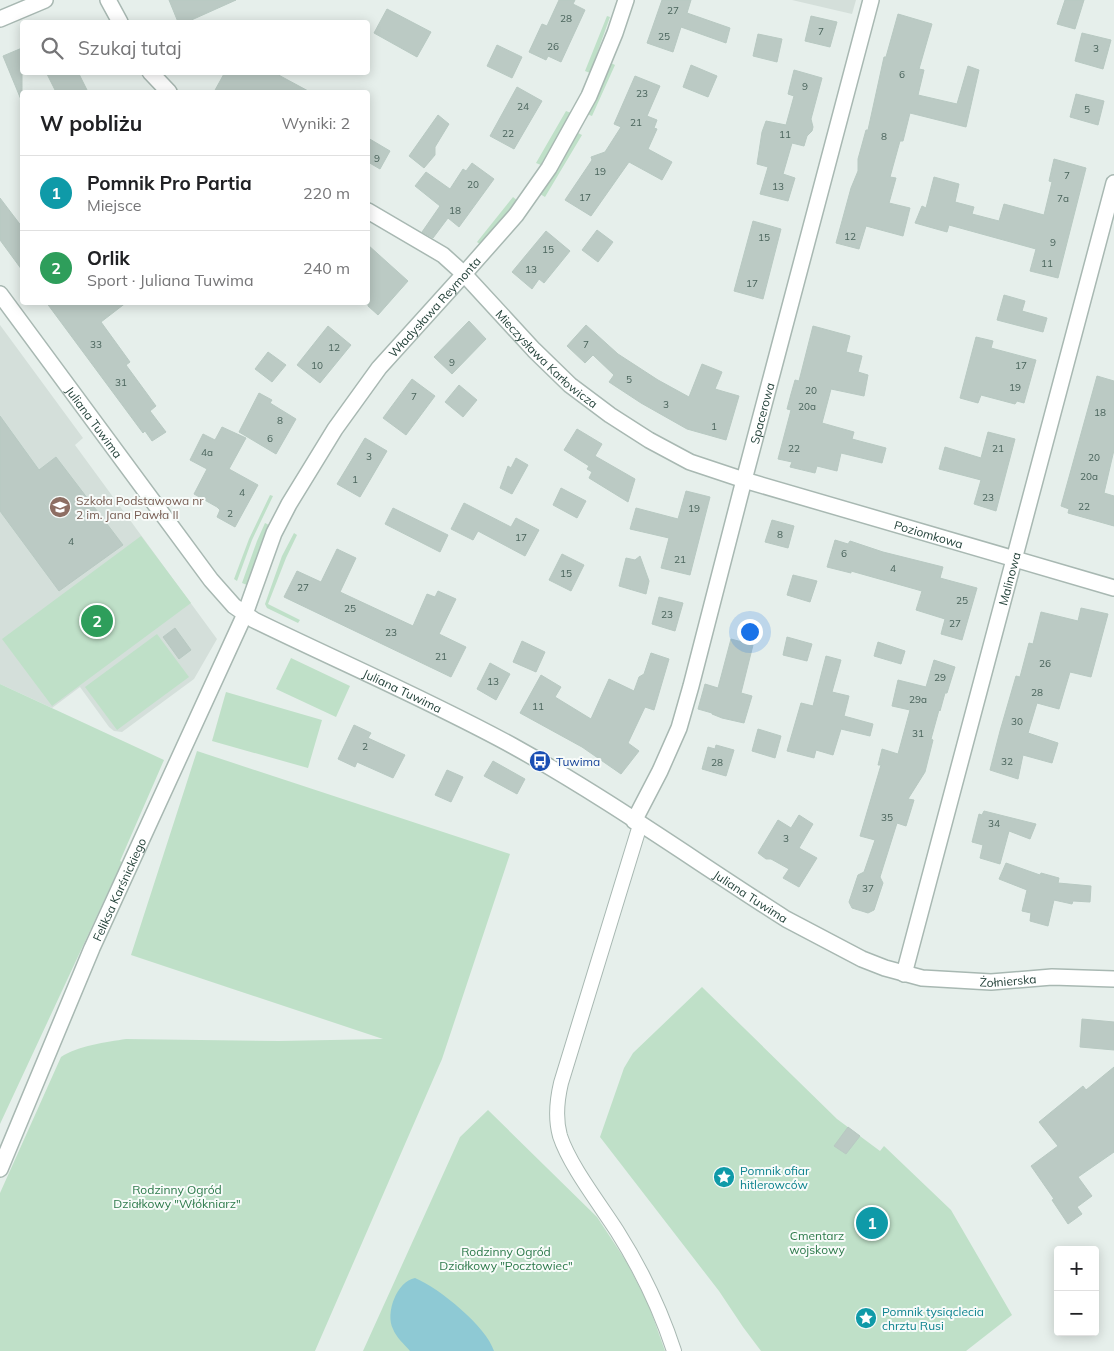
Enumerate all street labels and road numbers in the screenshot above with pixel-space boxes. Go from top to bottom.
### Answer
street label: Władysława Reymonta [385,253,483,360]
street label: Mieczysława Karłowicza [493,306,601,411]
street label: Spacerowa [746,381,777,445]
street label: Juliana Tuwima [63,383,126,461]
street label: Poziomkowa [892,517,965,551]
street label: Malinowa [995,550,1023,607]
street label: Juliana Tuwima [361,665,445,716]
street label: Feliksa Karśnickiego [89,835,149,943]
street label: Juliana Tuwima [711,867,791,926]
street label: Żołnierska [979,971,1037,990]

